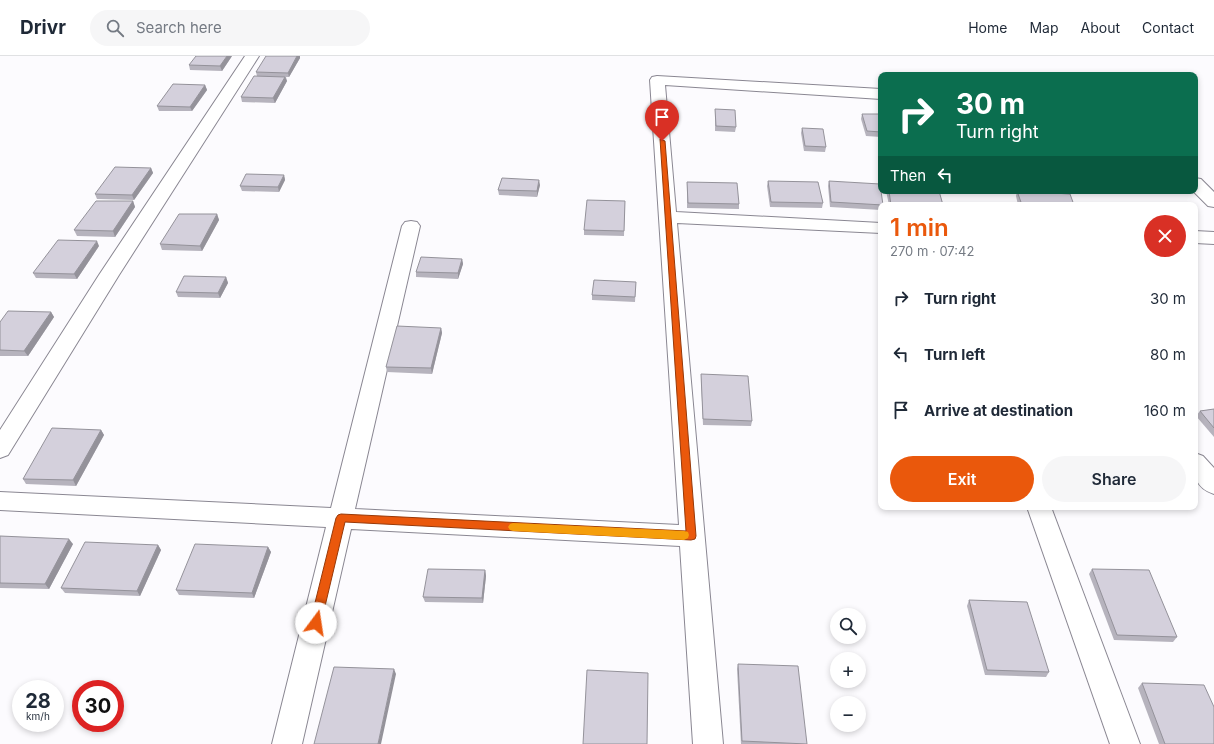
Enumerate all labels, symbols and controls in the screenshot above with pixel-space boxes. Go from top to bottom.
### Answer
search box [90,10,370,46]
text: Drivr [20,16,66,39]
icon: search [104,17,126,39]
text: Search here [136,18,222,37]
text: Home [968,19,1007,36]
text: Map [1029,19,1059,36]
text: About [1081,19,1120,36]
text: Contact [1142,19,1194,36]
text: 30 m [956,87,1025,121]
icon: right [890,88,942,140]
pin [645,100,679,141]
icon: arrive [651,106,673,128]
text: Turn right [956,121,1039,142]
icon: left [934,164,956,186]
text: Then [890,166,926,185]
text: 1 min [890,213,949,242]
button: close [1144,215,1186,257]
text: 270 m · 07:42 [890,243,974,259]
icon: right [890,287,912,309]
text: Turn right [924,289,996,308]
text: 30 m [1150,289,1186,308]
icon: left [890,343,912,365]
text: Turn left [924,345,985,364]
text: 80 m [1150,345,1186,364]
icon: arrive [890,399,912,421]
text: Arrive at destination [924,401,1073,420]
text: 160 m [1144,401,1186,420]
button: Exit [890,456,1034,502]
button: Share [1042,456,1186,502]
position arrow [295,602,337,644]
map controls [830,608,866,732]
button: search [830,608,866,644]
button: + [830,652,866,688]
speed limit sign: 30 [72,680,124,732]
text: 28 [25,689,51,713]
button: − [830,696,866,732]
text: km/h [26,710,50,722]

